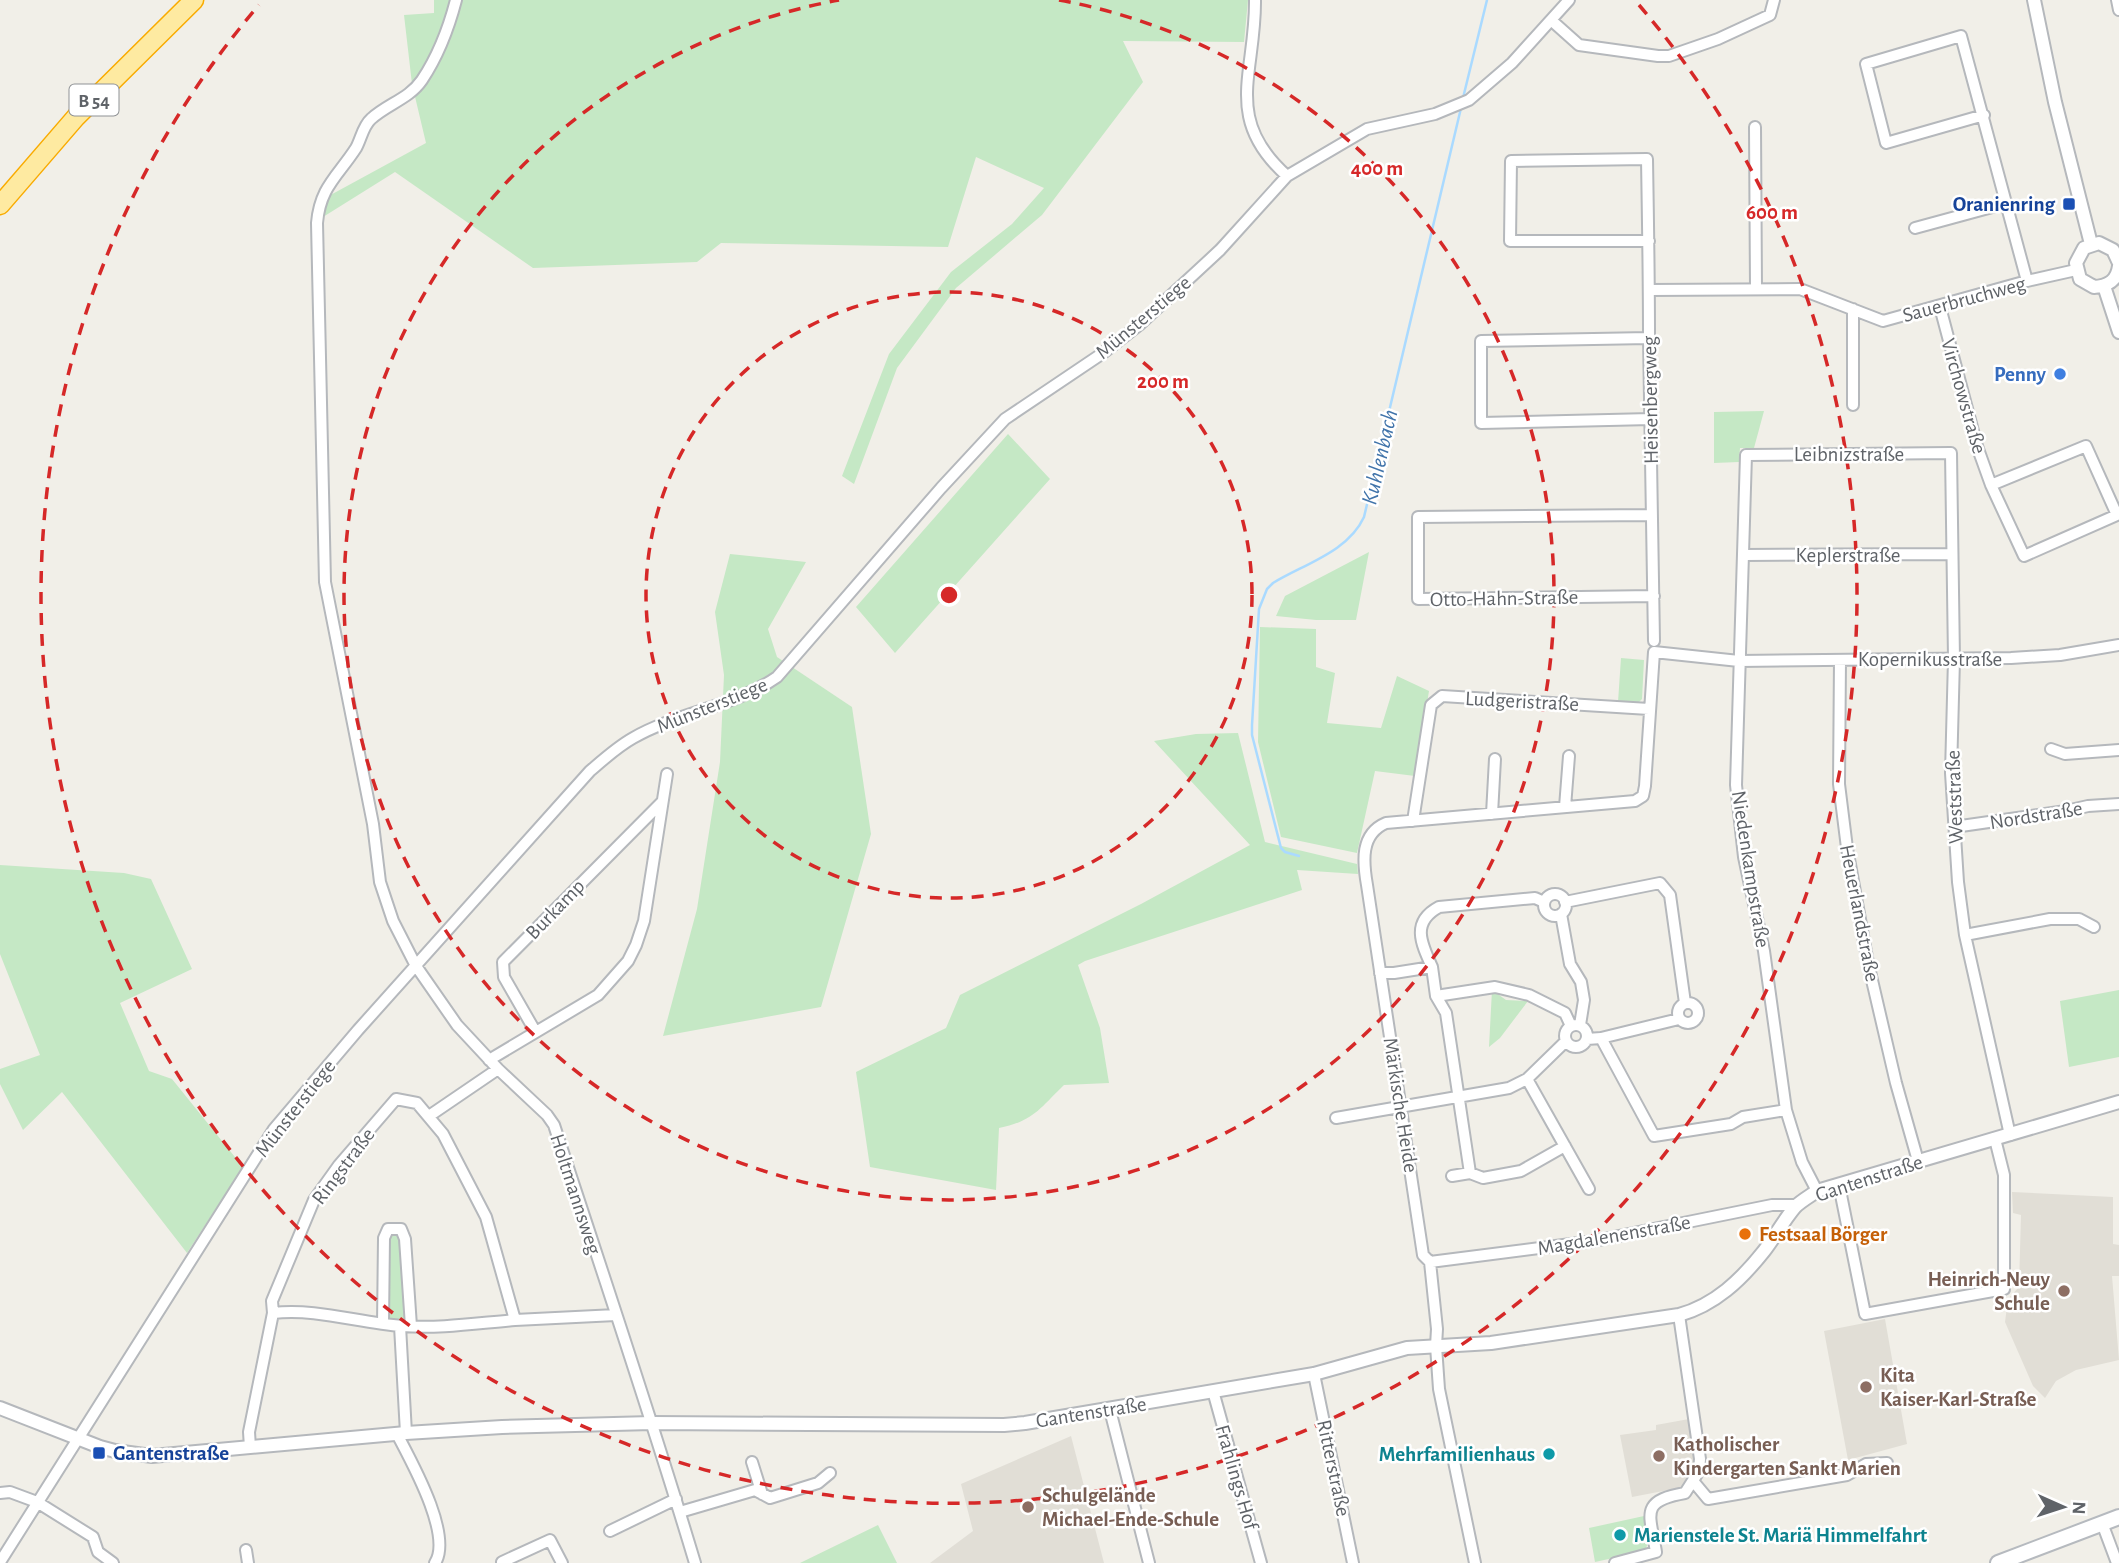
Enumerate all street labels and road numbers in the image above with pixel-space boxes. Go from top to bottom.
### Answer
road number: B 54 [70,85,119,116]
street label: Münsterstiege [1092,272,1195,363]
street label: Sauerbruchweg [1900,273,2029,326]
street label: Heisenbergweg [1639,335,1662,464]
street label: Virchowstraße [1937,336,1990,456]
street label: Leibnizstraße [1794,444,1904,465]
street label: Keplerstraße [1795,545,1901,566]
street label: Otto-Hahn-Straße [1430,587,1578,610]
street label: Kopernikusstraße [1858,649,2002,670]
street label: Münsterstiege [654,674,770,737]
street label: Ludgeristraße [1464,688,1580,715]
street label: Weststraße [1942,750,1967,844]
street label: Niedenkampstraße [1728,789,1773,949]
street label: Nordstraße [1988,798,2084,833]
street label: Heuerlandstraße [1836,843,1883,983]
street label: Burkamp [522,875,589,944]
street label: Märkische Heide [1379,1036,1422,1174]
street label: Münsterstiege [251,1056,340,1161]
street label: Ringstraße [308,1124,379,1209]
street label: Holtmannsweg [546,1131,605,1258]
street label: Gantenstraße [1813,1151,1926,1206]
street label: Magdalenenstraße [1536,1212,1692,1259]
street label: Gantenstraße [1034,1393,1148,1432]
street label: Ritterstraße [1313,1418,1354,1518]
street label: Frahlings Hof [1212,1422,1262,1534]

